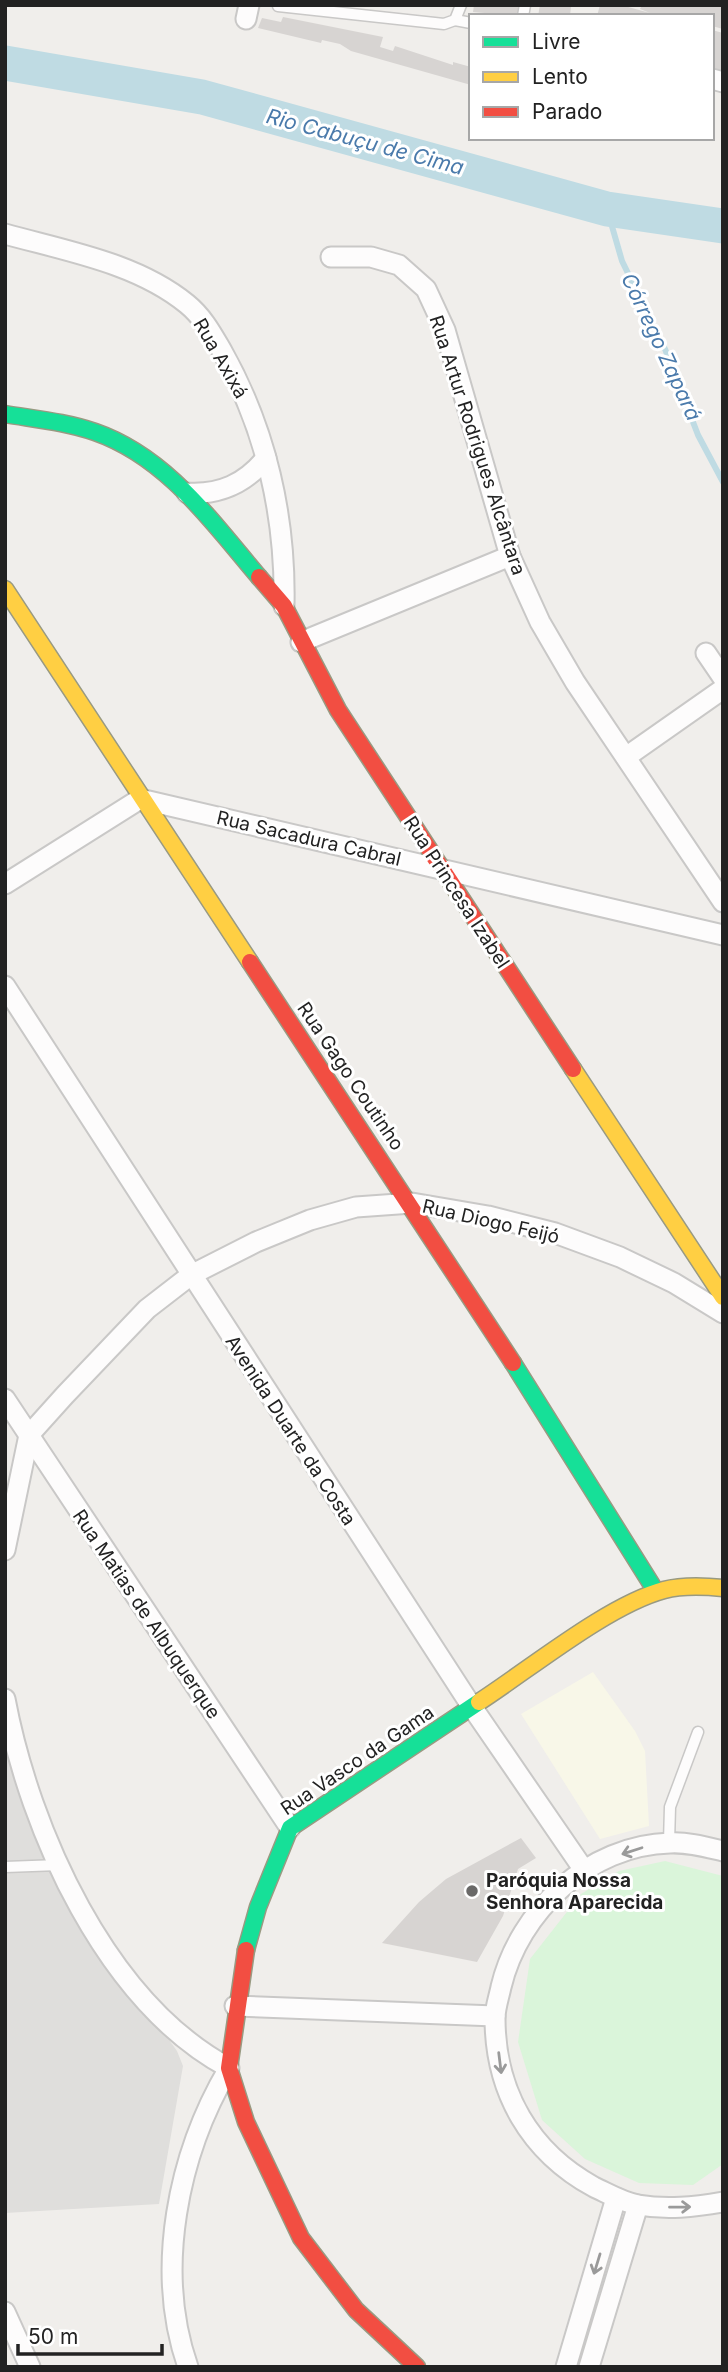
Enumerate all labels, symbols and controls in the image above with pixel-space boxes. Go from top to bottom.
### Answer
legend [469,14,714,140]
text: Livre [532,29,581,54]
text: Lento [532,64,588,89]
text: Parado [532,99,602,124]
water label: Rio Cabuçu de Cima [264,103,467,180]
water label: Córrego Zapará [616,269,707,425]
street label: Rua Artur Rodrigues Alcântara [425,312,530,578]
street label: Rua Axixá [188,314,253,402]
street label: Rua Sacadura Cabral [214,806,403,871]
street label: Rua Princesa Izabel [399,812,514,973]
street label: Rua Gago Coutinho [292,998,409,1155]
street label: Rua Diogo Feijó [420,1195,562,1248]
street label: Avenida Duarte da Costa [220,1331,361,1530]
street label: Rua Matias de Albuquerque [68,1505,225,1723]
street label: Rua Vasco da Gama [276,1701,438,1820]
one-way arrow [621,1846,643,1858]
place label: Paróquia Nossa Senhora Aparecida [486,1869,663,1914]
marker: Paróquia Nossa Senhora Aparecida [464,1883,480,1899]
one-way arrow [493,2051,506,2074]
one-way arrow [668,2200,691,2214]
one-way arrow [590,2253,603,2275]
scale bar [18,2312,161,2356]
text: 50 m [28,2324,78,2349]

